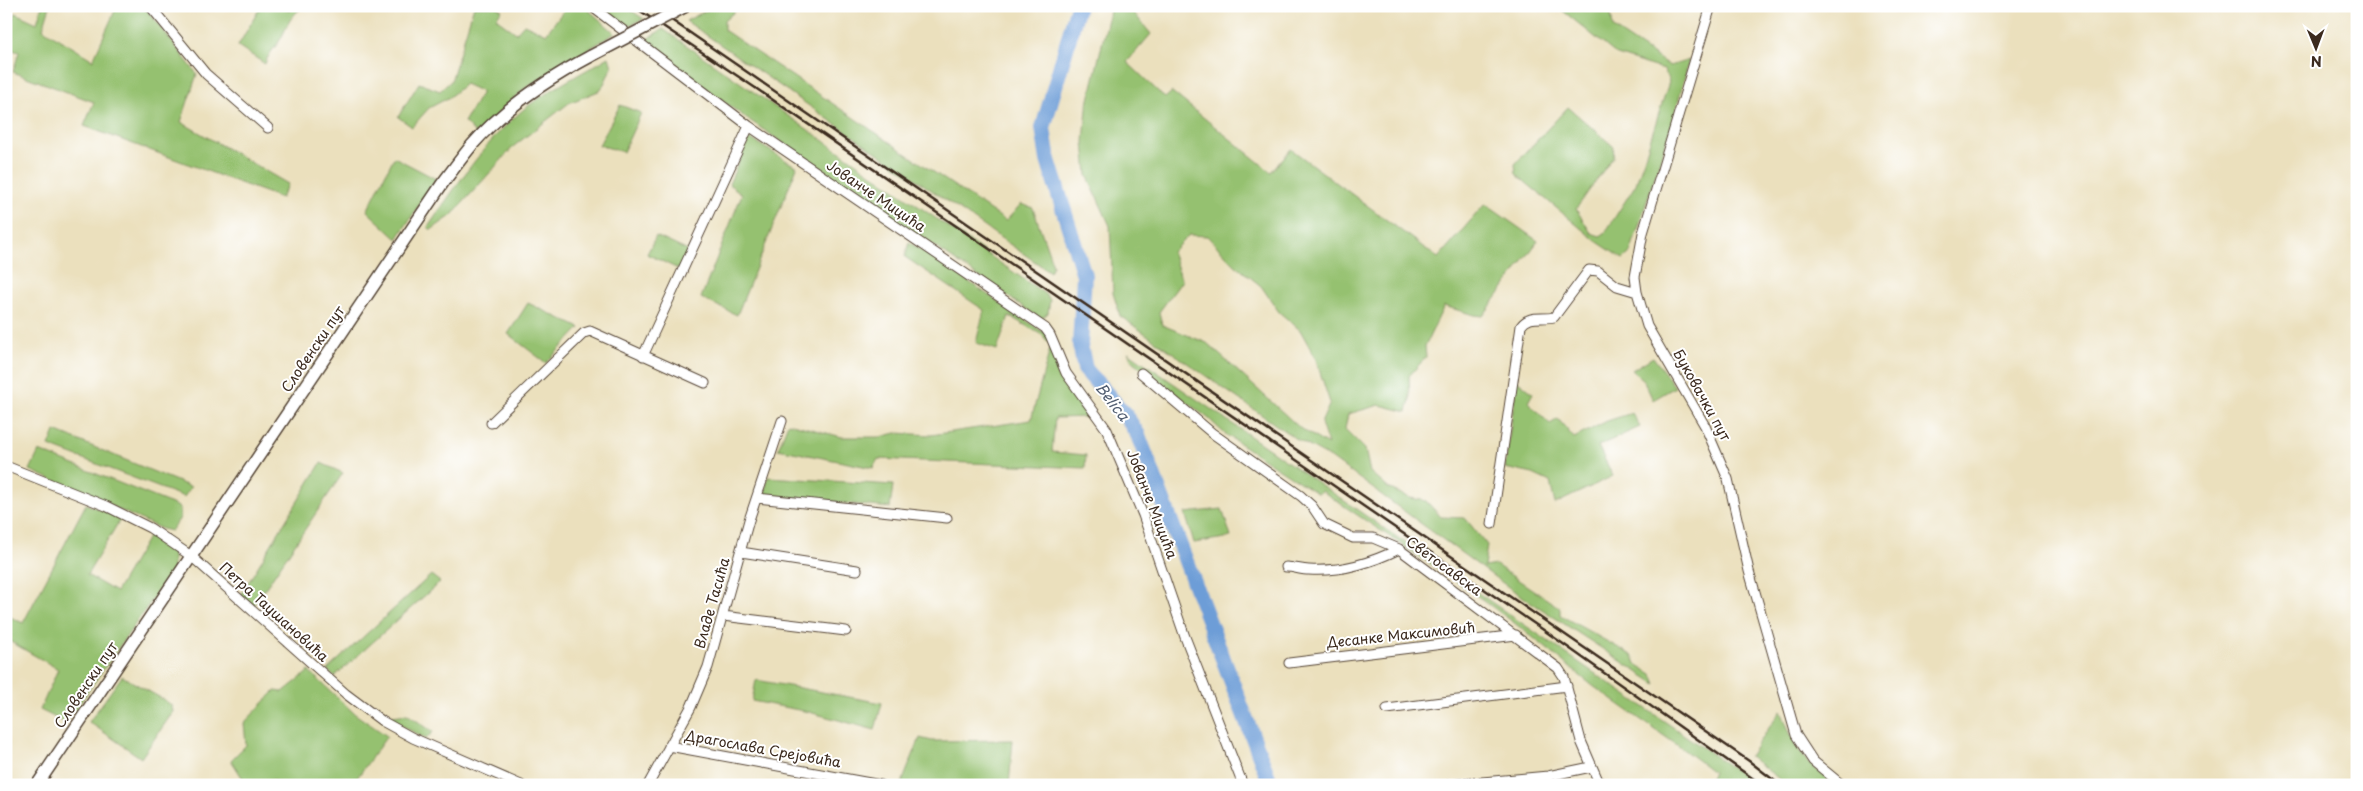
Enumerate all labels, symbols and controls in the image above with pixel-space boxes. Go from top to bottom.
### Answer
north arrow [2290,22,2340,72]
text: N [2311,51,2322,72]
street label: Јованче Мицића [822,154,930,237]
street label: Словенски пут [276,301,350,396]
street label: Буковачки пут [1668,345,1737,445]
water label: Belica [1091,377,1136,426]
street label: Јованче Мицића [1122,446,1183,562]
street label: Светосавска [1402,531,1487,601]
street label: Владе Тасића [689,555,735,651]
street label: Петра Таушановића [215,557,334,667]
street label: Десанке Максимовић [1325,616,1476,653]
street label: Словенски пут [49,637,123,732]
street label: Драгослава Срејовића [683,724,843,773]

